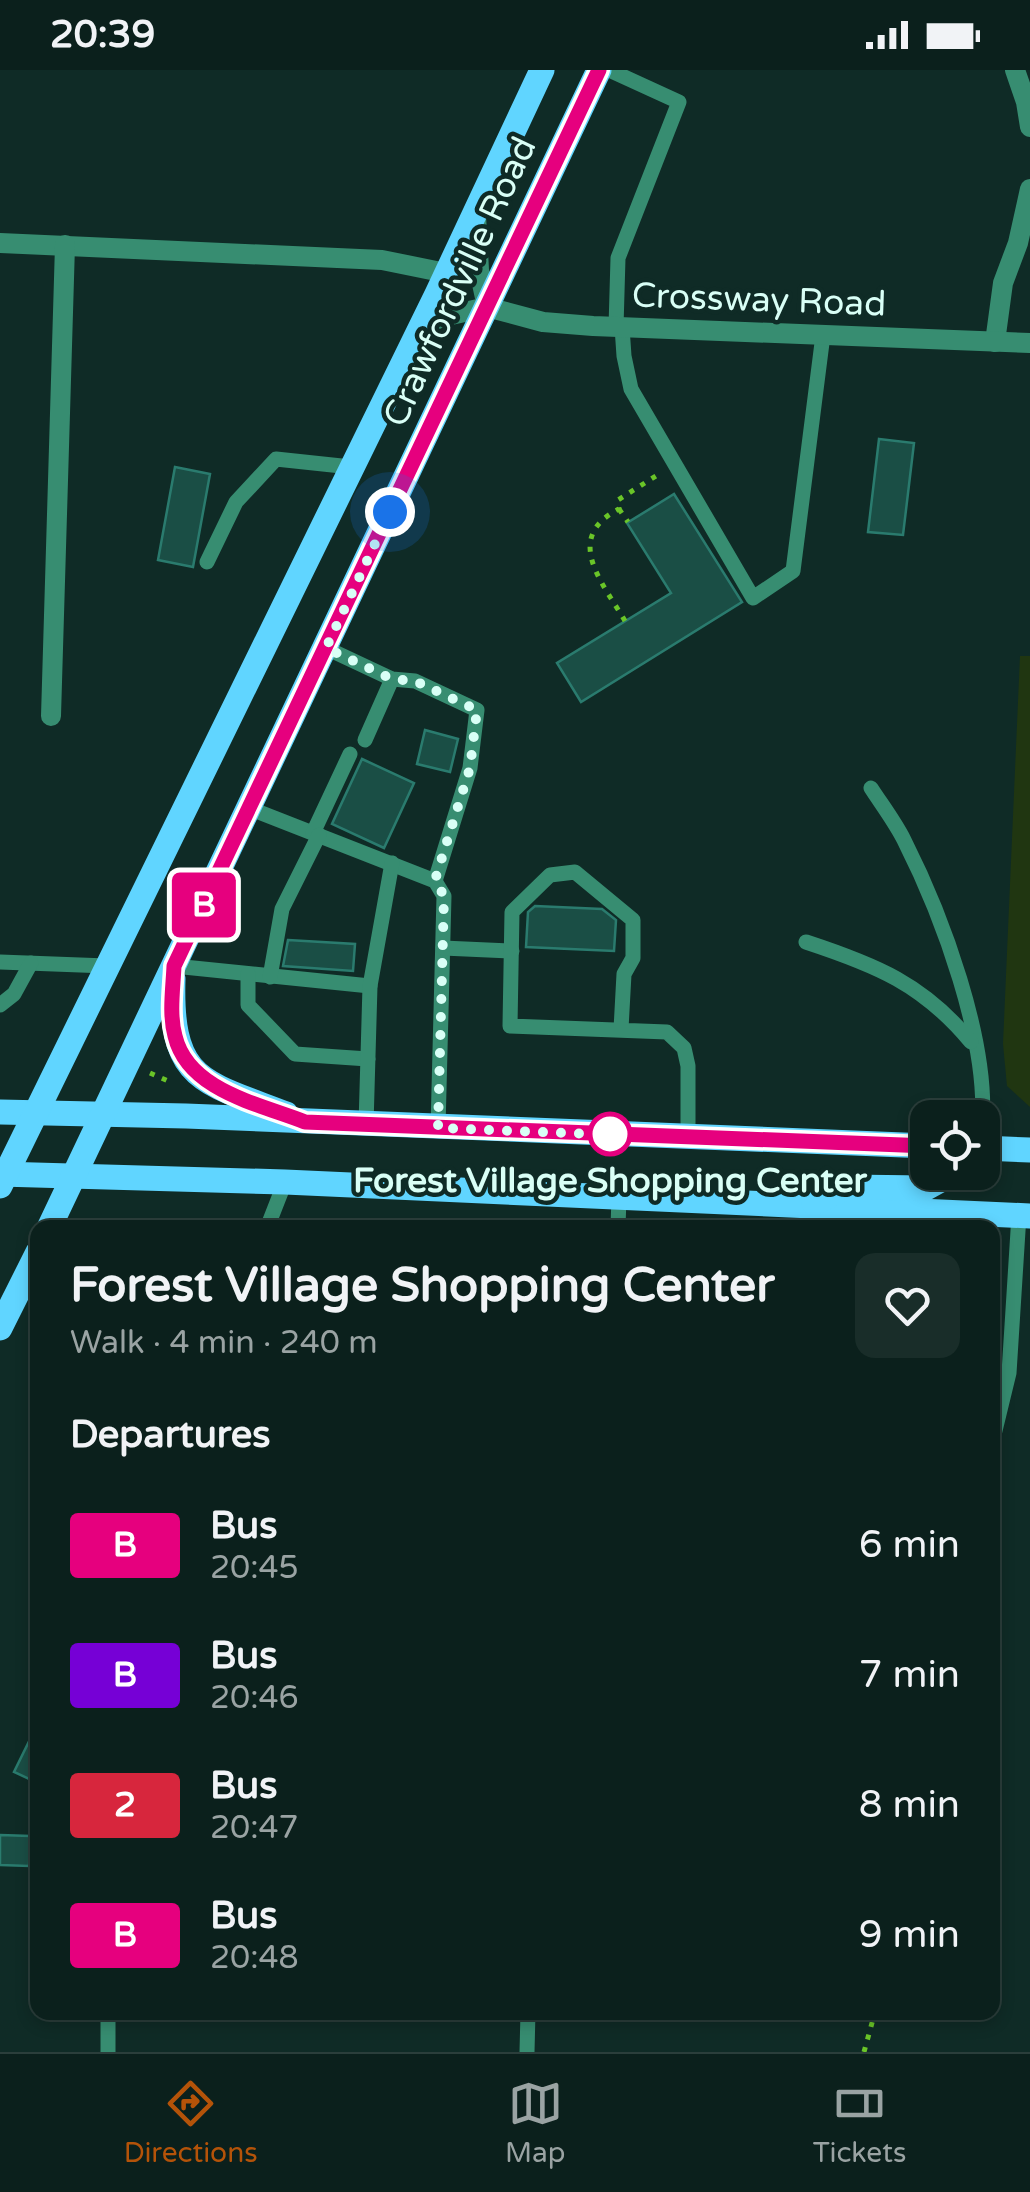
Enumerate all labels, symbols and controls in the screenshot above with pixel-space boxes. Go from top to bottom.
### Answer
text: 20:39 [50,12,155,58]
street label: Crawfordville Road [374,131,546,433]
street label: Crossway Road [631,275,887,325]
your location [365,487,415,537]
line badge: B [172,872,236,938]
text: B [192,884,216,926]
map controls [910,1100,1000,1190]
button: locate [910,1100,1000,1190]
marker: Forest Village Shopping Center [589,1113,631,1155]
place label: Forest Village Shopping Center [353,1160,867,1202]
button: heart [855,1253,960,1358]
text: Forest Village Shopping Center [70,1257,775,1315]
text: Walk · 4 min · 240 m [70,1324,378,1362]
text: Departures [70,1412,271,1458]
text: Bus [210,1503,277,1549]
text: 6 min [859,1522,960,1568]
text: B [113,1524,137,1566]
text: 20:45 [210,1549,299,1587]
text: Bus [210,1633,277,1679]
text: 7 min [859,1652,960,1698]
text: B [113,1654,137,1696]
text: 20:46 [210,1679,299,1717]
text: Bus [210,1763,277,1809]
text: 8 min [859,1782,960,1828]
text: 2 [114,1784,136,1826]
text: 20:47 [210,1809,299,1847]
text: Bus [210,1893,277,1939]
text: 9 min [859,1912,960,1958]
text: B [113,1914,137,1956]
text: 20:48 [210,1939,299,1977]
tab: Directions [124,2076,258,2170]
tab: Map [505,2076,565,2170]
tab: Tickets [813,2076,906,2170]

